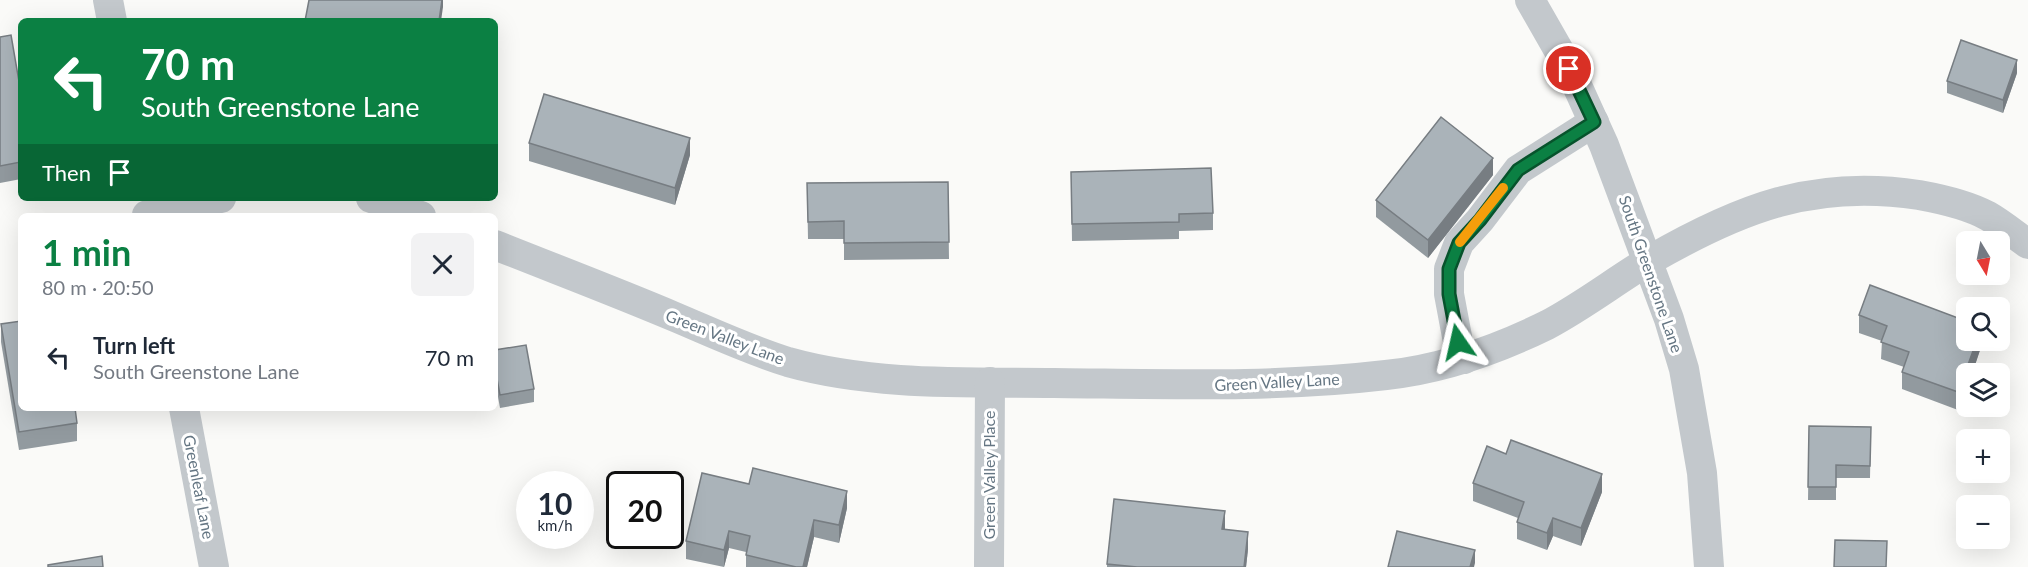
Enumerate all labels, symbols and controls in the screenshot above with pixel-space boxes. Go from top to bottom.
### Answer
text: 70 m [141,39,235,89]
icon: left [42,42,120,120]
pin [1543,43,1594,94]
icon: arrive [1552,52,1585,85]
text: South Greenstone Lane [141,90,419,123]
icon: arrive [103,156,136,189]
text: Then [42,159,91,186]
street label: South Greenstone Lane [1616,193,1687,355]
text: 1 min [42,230,131,274]
north arrow [1956,231,2010,285]
map controls [1956,231,2010,549]
button: close [411,233,474,296]
text: 80 m · 20:50 [42,275,154,299]
button: search [1956,297,2010,351]
street label: Green Valley Lane [663,305,787,368]
position arrow [1426,310,1490,374]
text: Turn left [93,332,175,359]
icon: left [42,341,75,374]
text: 70 m [425,344,474,371]
text: South Greenstone Lane [93,359,299,383]
button: layers [1956,363,2010,417]
street label: Green Valley Lane [1214,369,1340,394]
street label: Green Valley Place [979,411,998,539]
button: + [1956,429,2010,483]
street label: Greenleaf Lane [180,433,219,541]
speed limit sign: 20 [606,471,684,549]
text: 10 [538,485,572,521]
button: − [1956,495,2010,549]
text: km/h [537,516,573,534]

